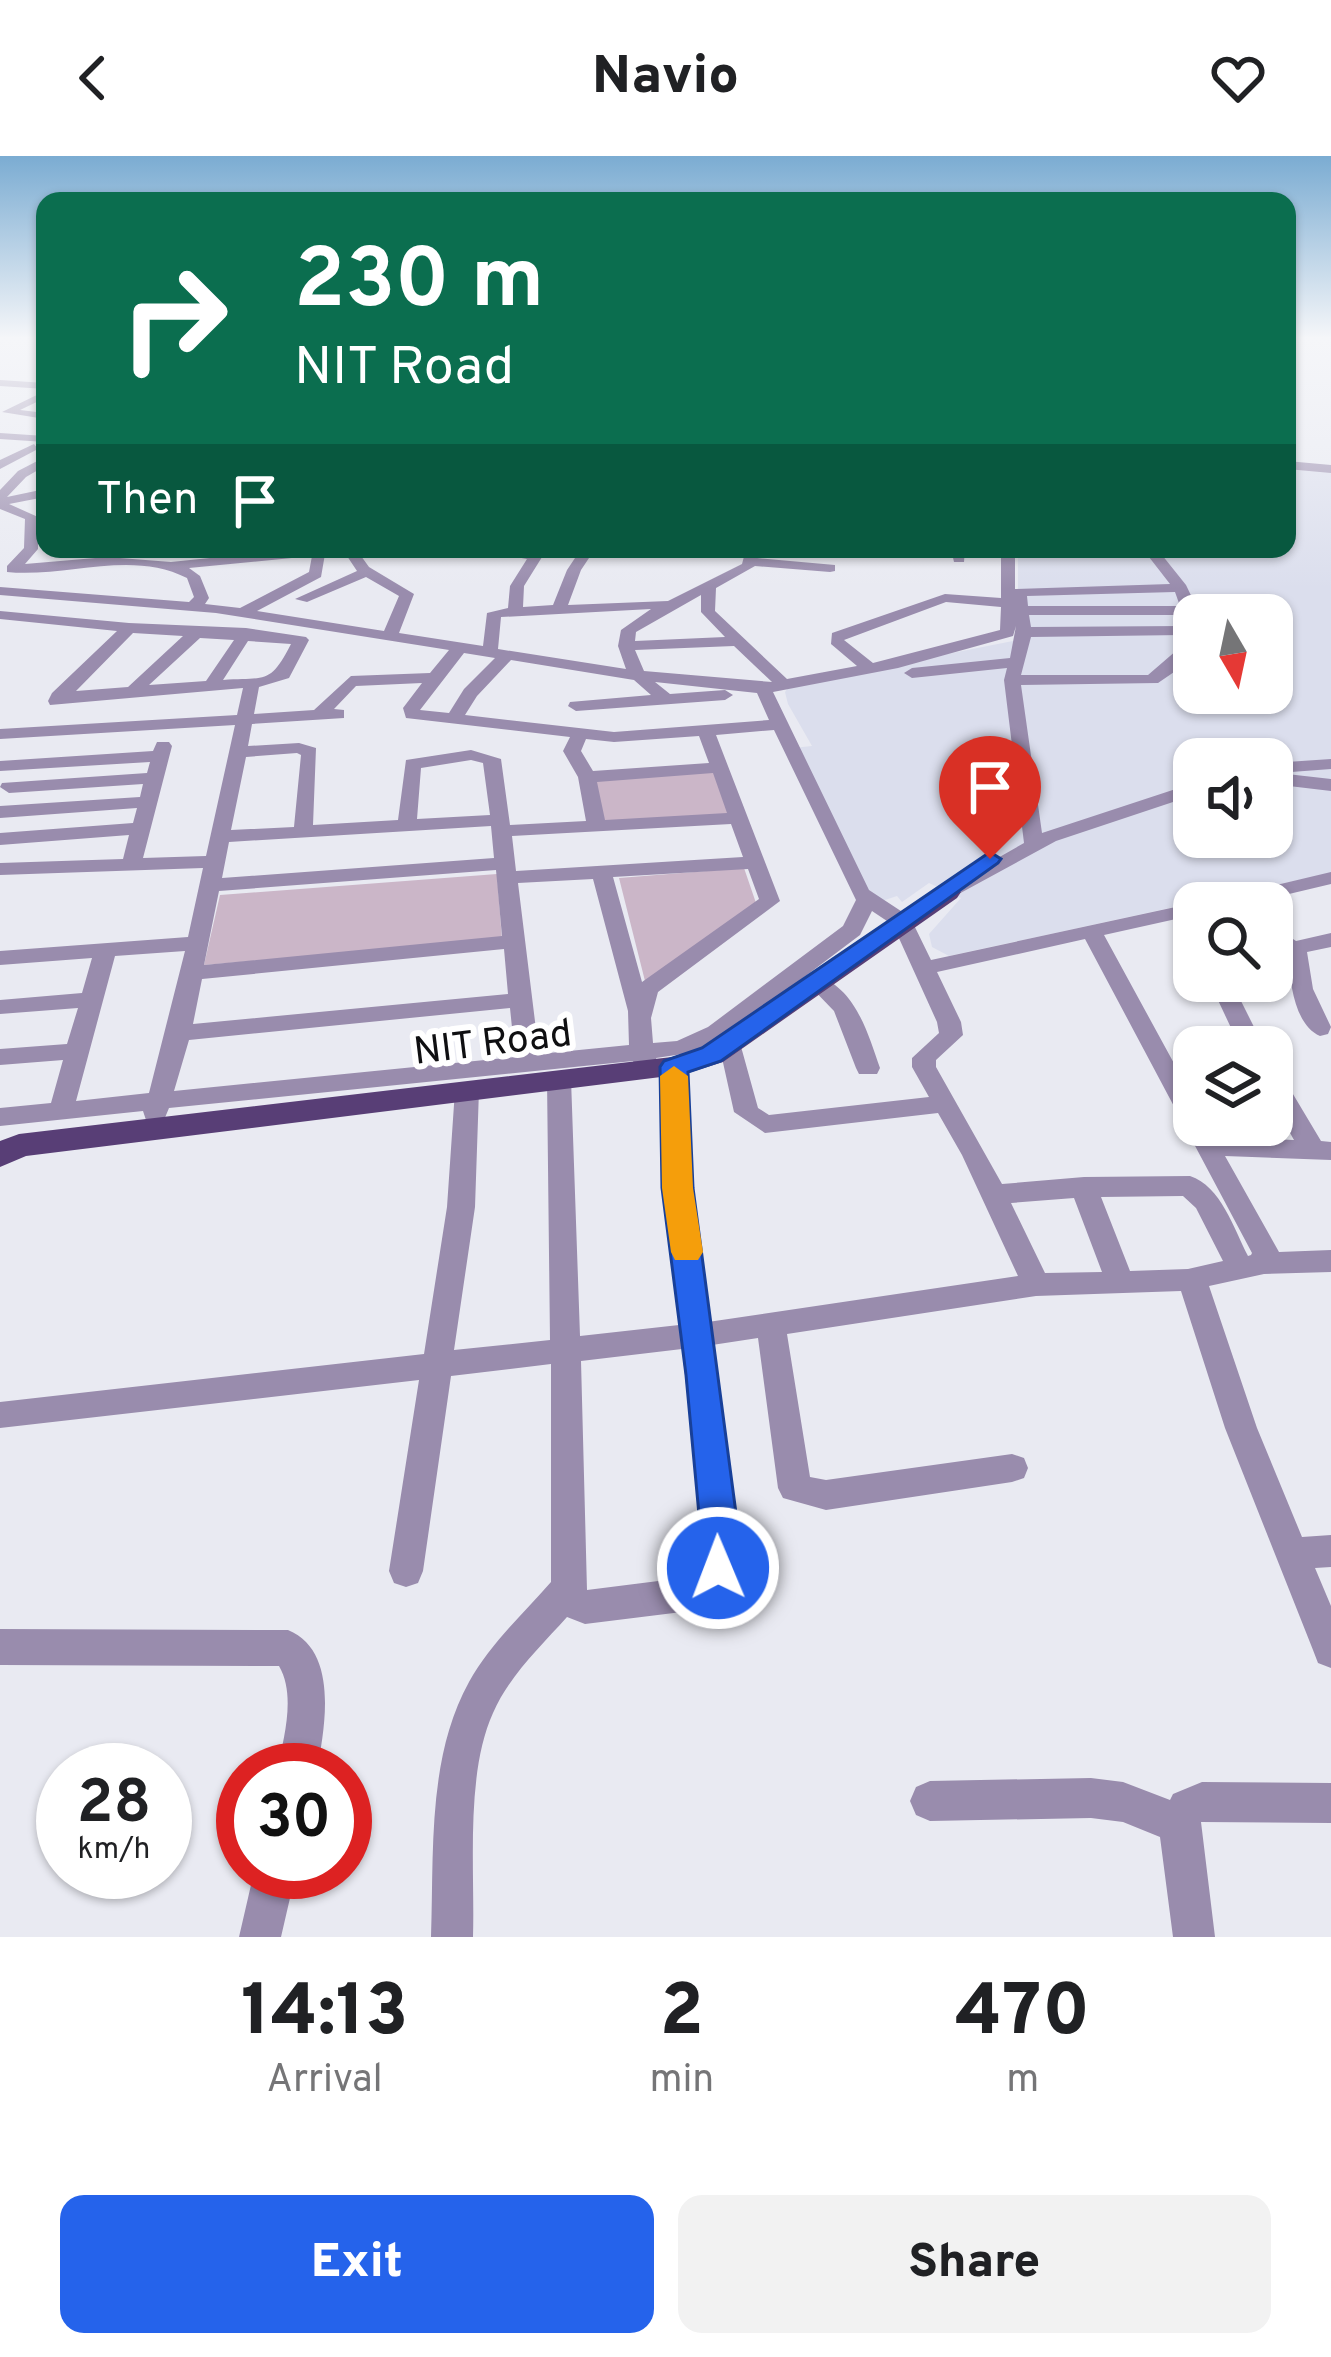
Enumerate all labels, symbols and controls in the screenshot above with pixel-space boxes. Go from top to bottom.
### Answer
text: Navio [592,44,739,113]
icon: back [60,45,126,111]
icon: heart [1205,45,1271,111]
text: 230 m [294,231,544,337]
icon: right [96,240,252,396]
text: NIT Road [294,335,514,404]
icon: arrive [222,468,288,534]
text: Then [96,473,198,530]
north arrow [1173,594,1293,714]
map controls [1173,594,1293,1146]
pin [939,736,1041,859]
button: sound [1173,738,1293,858]
icon: arrive [957,754,1023,820]
button: search [1173,882,1293,1002]
street label: NIT Road [411,1011,575,1079]
button: layers [1173,1026,1293,1146]
position arrow [655,1505,781,1631]
speed limit sign: 30 [216,1743,372,1899]
text: 28 [77,1768,151,1844]
text: km/h [78,1832,150,1869]
text: 14:13 [241,1969,408,2061]
text: 2 [660,1969,704,2061]
text: 470 [955,1969,1090,2061]
text: Arrival [267,2057,383,2106]
text: min [649,2057,714,2106]
text: m [1006,2057,1039,2106]
button: Exit [60,2195,654,2333]
button: Share [678,2195,1271,2333]

